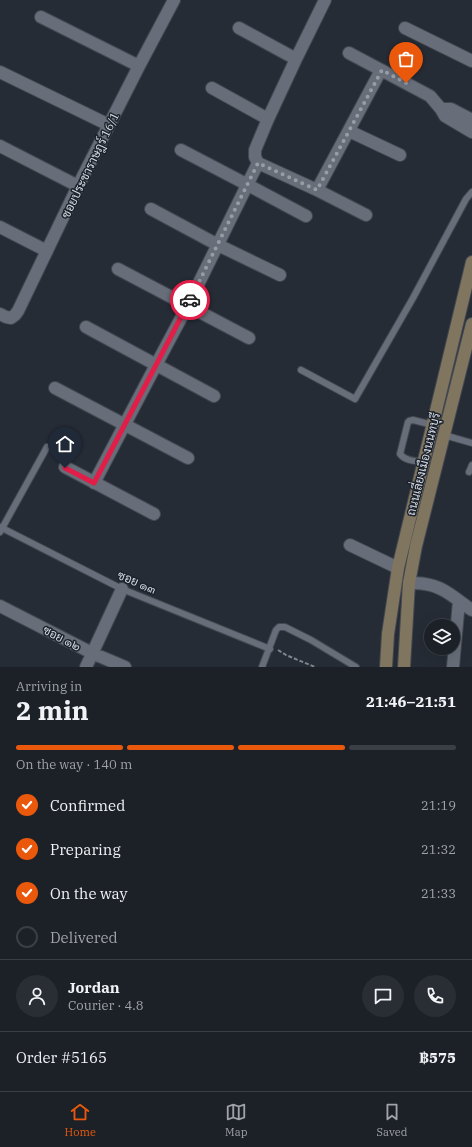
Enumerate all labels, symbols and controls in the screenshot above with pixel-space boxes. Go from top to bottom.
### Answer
pin [389,42,423,83]
icon: bag [395,48,417,70]
street label: ซอยประชาราษฎร์ 16/1 [58,110,123,221]
courier [170,280,210,320]
icon: car [179,289,201,311]
street label: ถนนเลี่ยงเมืองนนทบุรี [400,410,445,518]
pin [48,427,82,468]
icon: home [54,433,76,455]
street label: ซอย ๑๓ [115,567,159,597]
map controls [424,619,460,655]
button: layers [424,619,460,655]
street label: ซอย ๑๒ [41,622,83,654]
text: Arriving in [16,678,82,695]
text: 21:46–21:51 [366,692,456,711]
text: 2 min [16,693,89,727]
text: On the way · 140 m [16,756,132,773]
icon: check [16,794,38,816]
text: Confirmed [50,796,125,815]
text: 21:19 [421,797,456,814]
icon: check [16,838,38,860]
text: Preparing [50,840,121,859]
text: 21:32 [421,841,456,858]
icon: check [16,882,38,904]
text: On the way [50,884,128,903]
text: 21:33 [421,885,456,902]
text: Delivered [50,928,118,947]
button: person [16,975,58,1017]
button: chat [362,975,404,1017]
button: phone [414,975,456,1017]
text: Jordan [68,978,120,997]
text: Courier · 4.8 [68,997,144,1014]
text: Order #5165 [16,1048,107,1067]
text: ฿575 [419,1048,456,1067]
tab: Home [65,1101,96,1139]
tab: Map [225,1101,247,1139]
tab: Saved [377,1101,407,1139]

